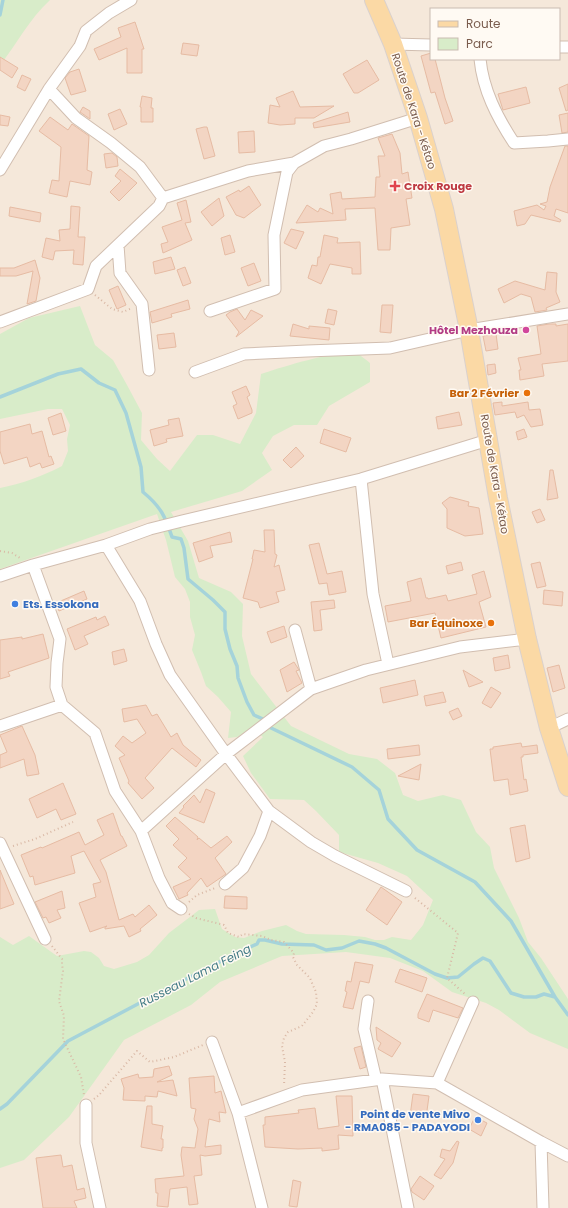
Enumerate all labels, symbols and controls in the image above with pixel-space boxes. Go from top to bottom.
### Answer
legend [430,8,560,60]
text: Route [466,15,500,32]
text: Parc [466,35,493,52]
street label: Route de Kara - Kétao [388,51,440,171]
place label: Croix Rouge [404,178,472,194]
marker: Croix Rouge [389,180,401,192]
place label: Hôtel Mezhouza [429,322,518,338]
marker: Hôtel Mezhouza [521,325,531,335]
place label: Bar 2 Février [450,385,519,401]
marker: Bar 2 Février [522,388,532,398]
street label: Route de Kara - Kétao [477,413,513,535]
place label: Ets. Essokona [23,596,99,612]
marker: Ets. Essokona [10,599,20,609]
place label: Bar Équinoxe [409,615,483,631]
marker: Bar Équinoxe [486,618,496,628]
water label: Russeau Lama Feing [136,940,254,1011]
place label: Point de vente Mivo - RMA085 - PADAYODI [345,1106,470,1135]
marker: Point de vente Mivo - RMA085 - PADAYODI [473,1115,483,1125]

